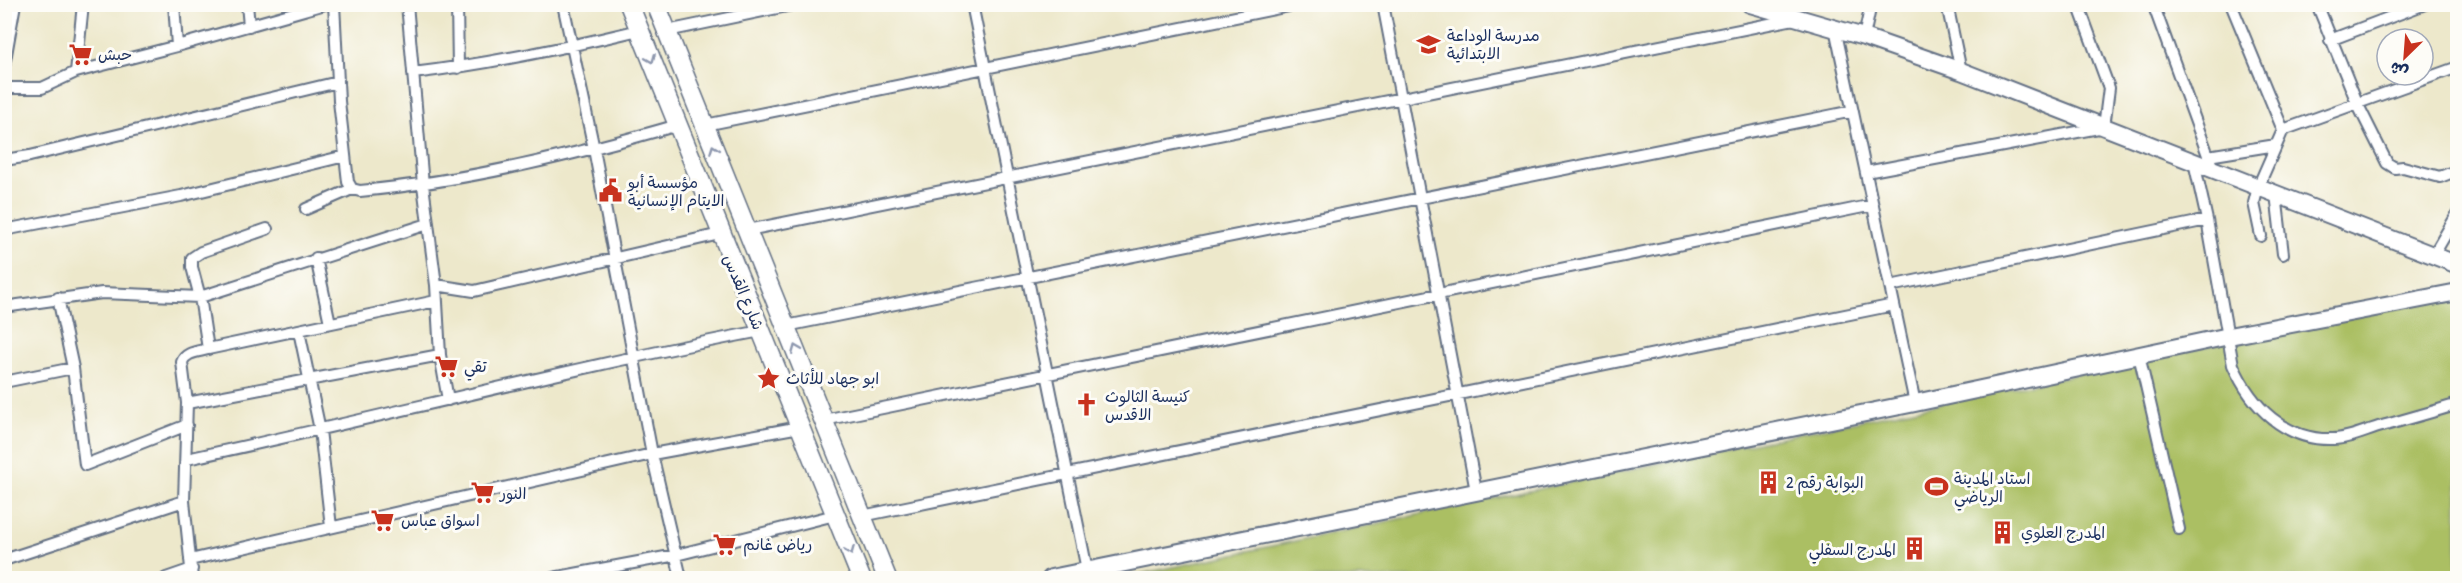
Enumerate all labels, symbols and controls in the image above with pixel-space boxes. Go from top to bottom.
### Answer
place label: مدرسة الوداعة الابتدائية [1447,24,1540,64]
north arrow [2375,27,2435,87]
school or university icon: مدرسة الوداعة الابتدائية [1416,31,1442,57]
supermarket icon: حبش [67,41,93,67]
place label: حبش [98,43,132,65]
one-way arrow [644,52,656,63]
text: ش [2386,57,2411,84]
one-way arrow [709,144,722,154]
place label: مؤسسة أبو الايتام الإنسانية [626,171,725,213]
public building icon: مؤسسة أبو الايتام الإنسانية [597,178,623,204]
street label: شارع القدس [717,251,770,334]
one-way arrow [790,344,803,354]
supermarket icon: تقي [433,353,459,379]
place label: تقي [464,355,487,381]
place icon: ابو جهاد للأثاث [755,365,781,391]
place label: ابو جهاد للأثاث [786,367,879,389]
place label: كنيسة الثالوث الاقدس [1105,385,1190,425]
church icon: كنيسة الثالوث الاقدس [1074,392,1100,418]
place label: استاد المدينة الرياضي [1954,467,2031,511]
building icon: البوابة رقم 2 [1755,469,1781,495]
place label: البوابة رقم 2 [1786,471,1864,495]
sports icon: استاد المدينة الرياضي [1923,474,1949,500]
supermarket icon: النور [469,480,495,506]
place label: النور [498,482,526,504]
supermarket icon: اسواق عباس [370,507,396,533]
place label: اسواق عباس [401,509,480,531]
building icon: المدرج العلوي [1990,519,2016,545]
place label: المدرج العلوي [2021,521,2105,544]
supermarket icon: رياض غانم [712,531,738,557]
place label: رياض غانم [743,533,812,557]
building icon: المدرج السفلي [1901,536,1927,562]
place label: المدرج السفلي [1809,538,1896,564]
one-way arrow [843,545,855,556]

